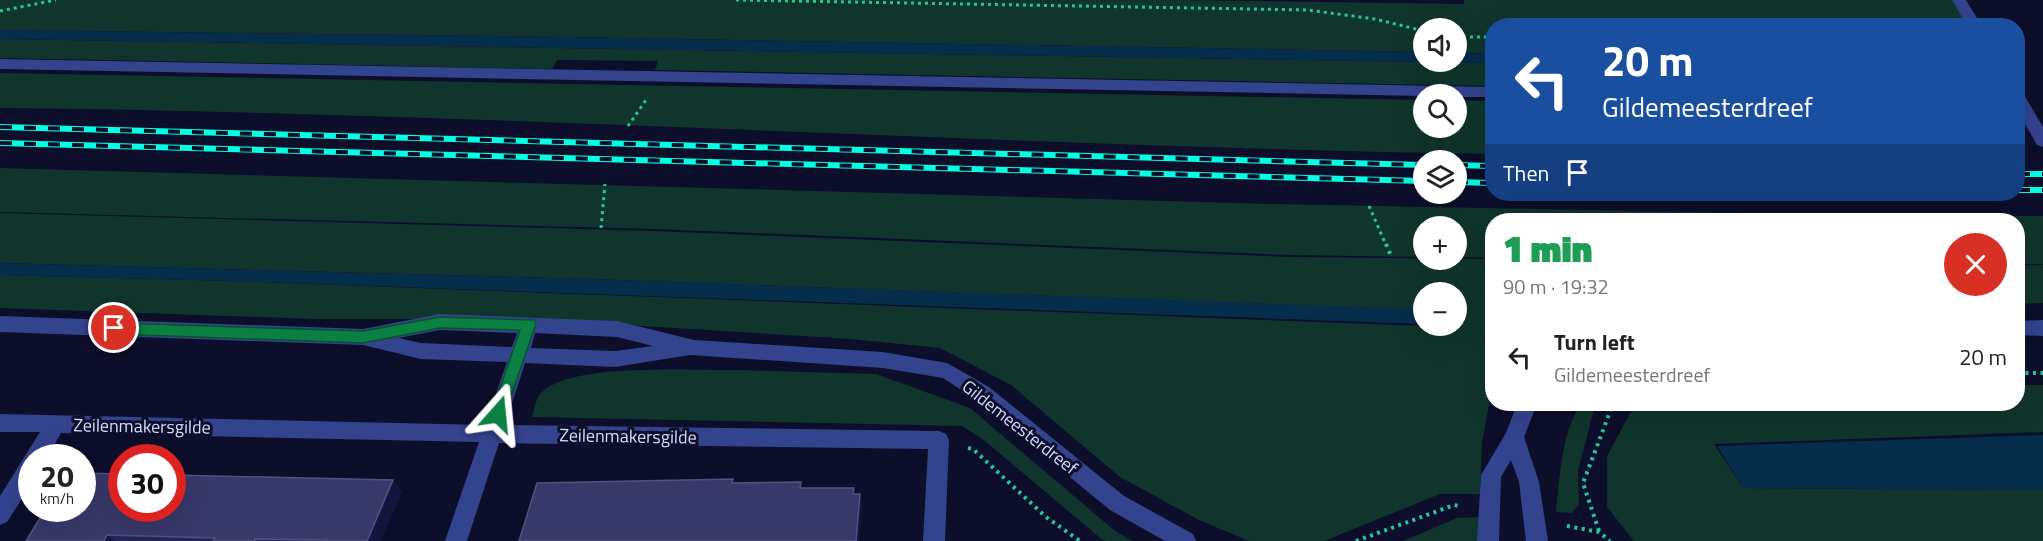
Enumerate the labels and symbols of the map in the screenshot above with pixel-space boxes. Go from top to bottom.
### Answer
pin [88,302,139,353]
street label: Gildemeesterdreef [956,373,1084,481]
position arrow [466,382,530,446]
street label: Zeilenmakersgilde [73,411,211,441]
street label: Zeilenmakersgilde [559,421,697,451]
speed limit sign: 30 [108,444,186,522]

